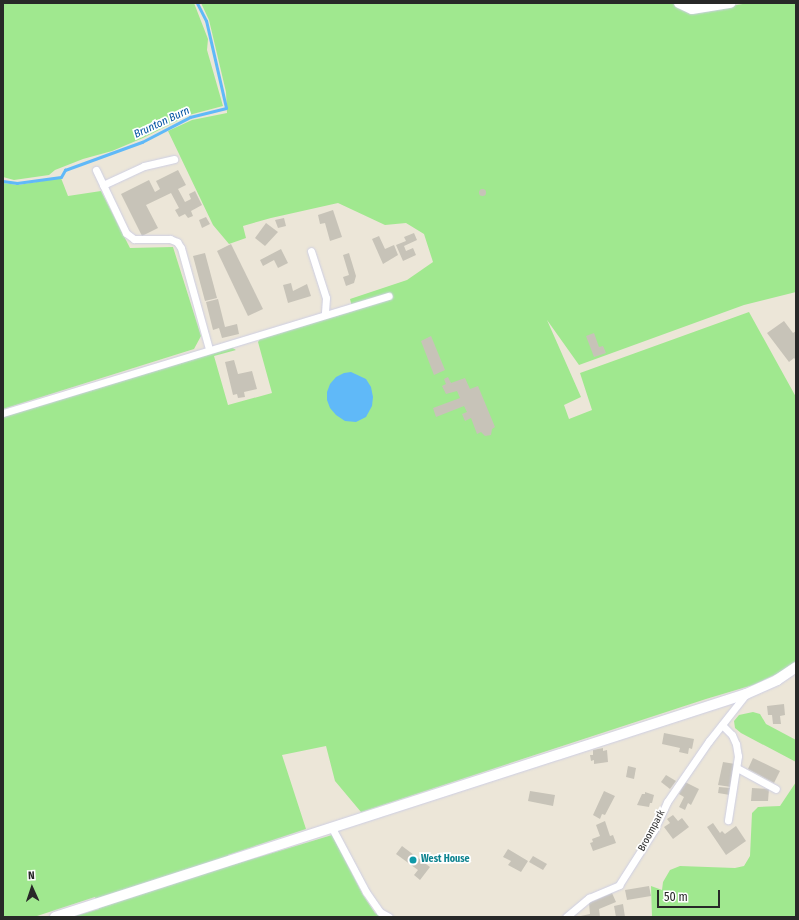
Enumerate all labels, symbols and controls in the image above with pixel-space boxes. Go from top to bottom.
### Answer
water label: Brunton Burn [132,104,192,142]
street label: Broompark [636,808,668,854]
place label: West House [421,854,470,866]
marker: West House [408,855,418,865]
north arrow [12,868,52,908]
text: N [28,869,35,882]
scale bar [659,882,722,908]
text: 50 m [664,890,688,904]

